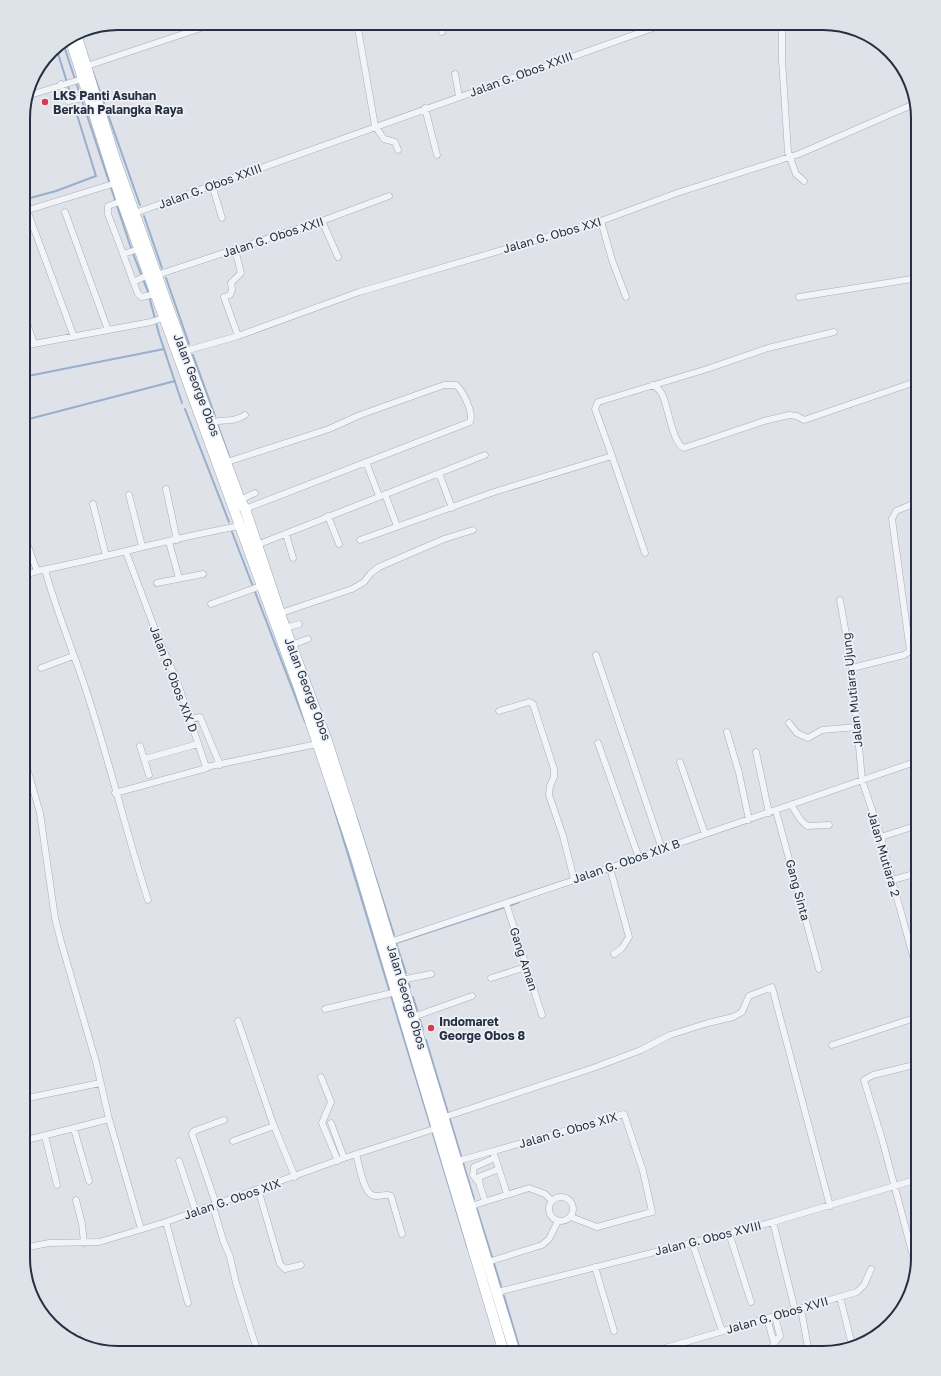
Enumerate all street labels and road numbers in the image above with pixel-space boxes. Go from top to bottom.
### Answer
street label: Jalan G. Obos XXIII [467,48,575,100]
street label: Jalan G. Obos XXIII [156,160,264,212]
street label: Jalan G. Obos XXII [220,214,326,260]
street label: Jalan G. Obos XXI [501,214,603,256]
street label: Jalan George Obos [171,332,223,438]
street label: Jalan G. Obos XIX D [147,624,201,734]
street label: Jalan Mutiara Ujung [839,632,865,748]
street label: Jalan George Obos [282,636,334,742]
street label: Jalan Mutiara 2 [865,810,903,898]
street label: Jalan G. Obos XIX B [570,836,682,886]
street label: Gang Sinta [783,858,813,922]
street label: Gang Aman [507,925,541,993]
street label: Jalan George Obos [384,943,430,1051]
street label: Jalan G. Obos XIX [517,1109,619,1151]
street label: Jalan G. Obos XIX [181,1175,283,1223]
street label: Jalan G. Obos XVIII [653,1217,763,1259]
street label: Jalan G. Obos XVII [724,1293,830,1337]

